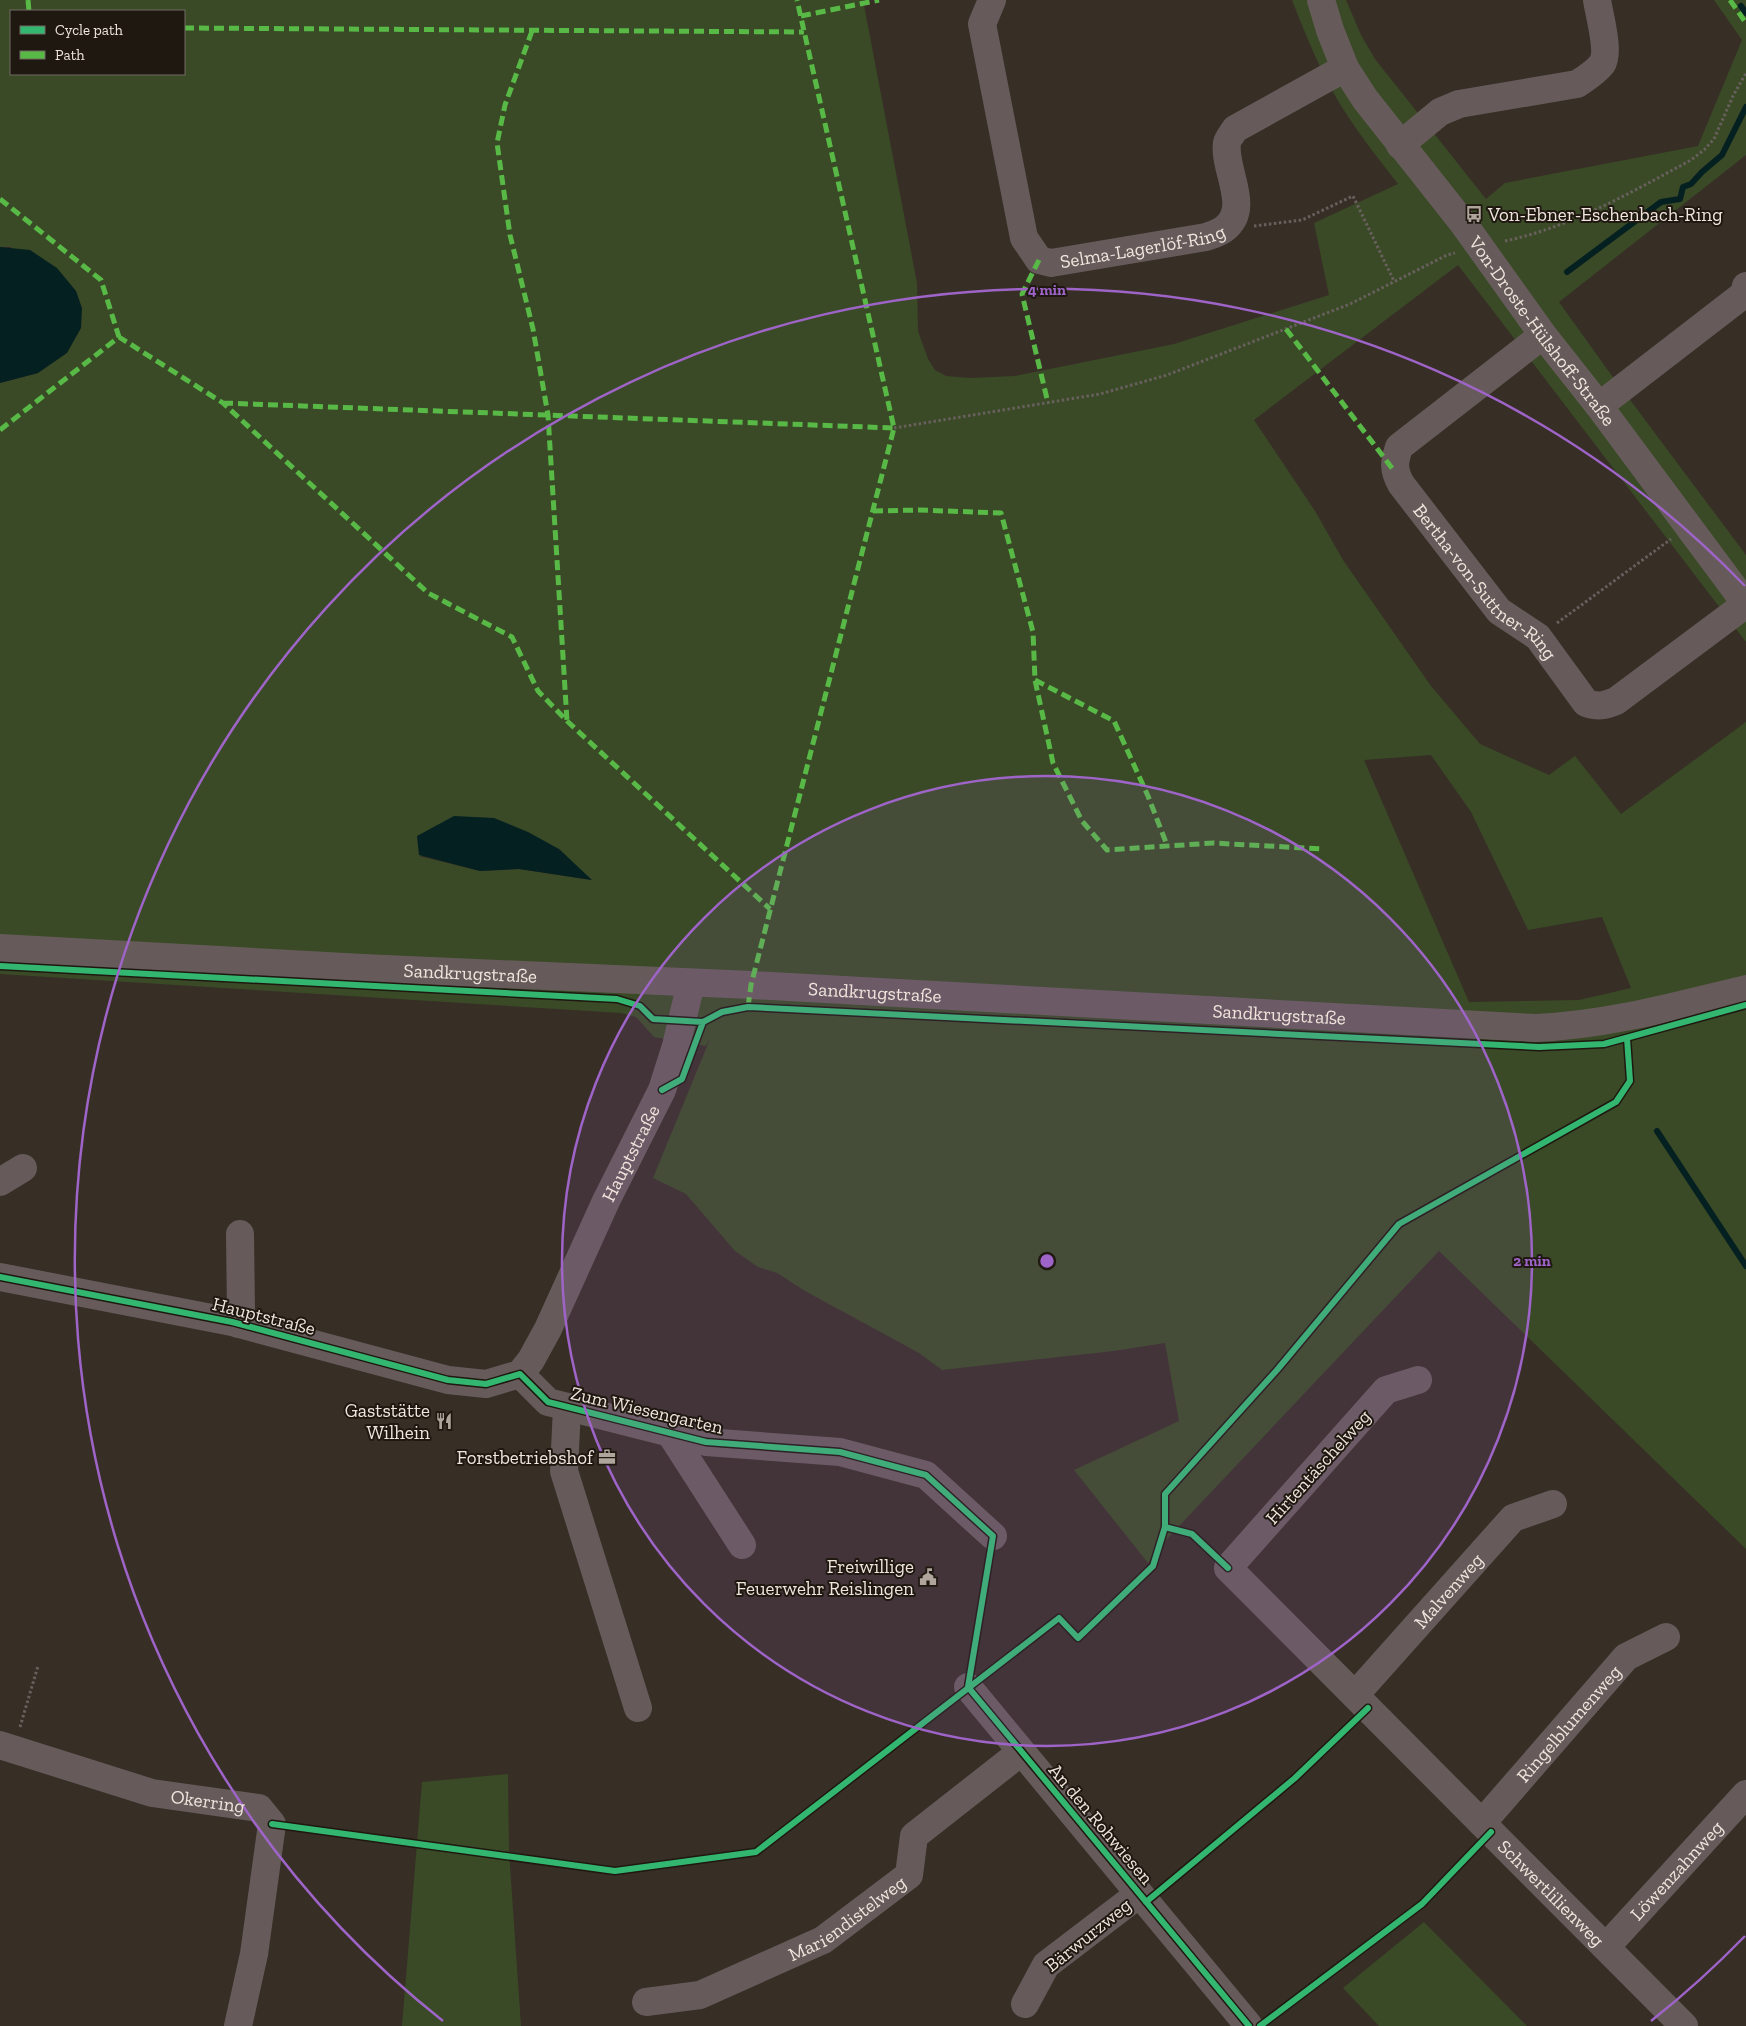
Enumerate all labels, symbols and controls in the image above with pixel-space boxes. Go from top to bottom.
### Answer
legend [10,10,185,75]
text: Cycle path [55,21,124,39]
text: Path [55,46,85,64]
place label: Von-Ebner-Eschenbach-Ring [1487,203,1723,226]
bus stop icon: Von-Ebner-Eschenbach-Ring [1464,204,1484,224]
street label: Selma-Lagerlöf-Ring [1058,219,1230,273]
street label: Von-Droste-Hülshoff-Straße [1464,230,1621,430]
text: 4 min [1028,281,1066,299]
street label: Bertha-von-Suttner-Ring [1409,499,1562,665]
street label: Sandkrugstraße [403,958,538,987]
street label: Sandkrugstraße [808,977,942,1007]
street label: Sandkrugstraße [1212,999,1347,1029]
street label: Hauptstraße [596,1101,664,1205]
centre of rings [1038,1252,1056,1270]
text: 2 min [1513,1252,1551,1270]
street label: Hauptstraße [210,1292,318,1340]
street label: Zum Wiesengarten [569,1381,726,1439]
place label: Gaststätte Wilhein [345,1399,430,1444]
street label: Hirtentäschelweg [1261,1405,1376,1529]
restaurant icon: Gaststätte Wilhein [434,1411,454,1431]
place label: Forstbetriebshof [456,1446,595,1469]
office icon: Forstbetriebshof [597,1447,617,1467]
street label: Malvenweg [1409,1548,1488,1633]
place label: Freiwillige Feuerwehr Reislingen [736,1555,914,1600]
public building icon: Freiwillige Feuerwehr Reislingen [918,1567,938,1587]
street label: Ringelblumenweg [1511,1659,1626,1787]
street label: An den Rohwiesen [1044,1759,1158,1889]
street label: Okerring [169,1784,247,1818]
street label: Löwenzahnweg [1625,1815,1728,1925]
street label: Schwertlilienweg [1493,1835,1610,1952]
street label: Mariendistelweg [785,1870,911,1966]
street label: Bärwurzweg [1040,1893,1136,1977]

